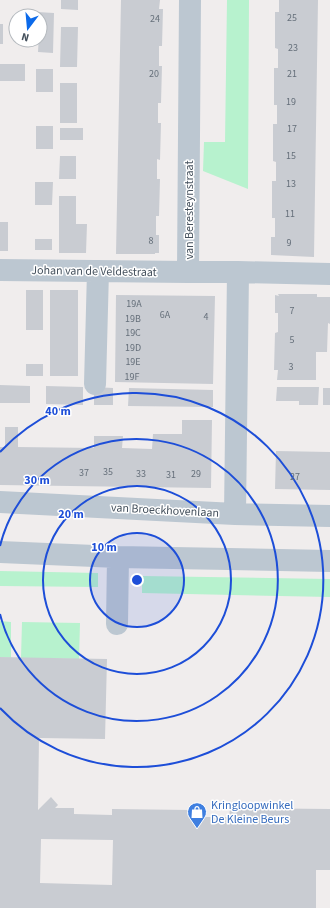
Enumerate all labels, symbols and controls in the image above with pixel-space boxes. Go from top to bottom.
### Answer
north arrow [8,8,48,48]
house number: 25 [287,11,297,25]
house number: 24 [150,12,160,26]
text: N [20,29,31,45]
house number: 23 [288,41,298,55]
house number: 20 [149,67,159,81]
house number: 21 [287,67,297,81]
house number: 19 [286,95,296,109]
house number: 17 [287,122,297,136]
house number: 15 [286,149,296,163]
street label: van Beresteynstraat [181,161,198,259]
house number: 13 [286,177,296,191]
house number: 11 [285,207,295,221]
house number: 8 [149,234,154,248]
house number: 9 [287,236,292,250]
street label: Johan van de Veldestraat [31,262,157,281]
house number: 19A [126,297,142,311]
house number: 7 [290,304,295,318]
house number: 6A [160,308,171,322]
house number: 4 [204,310,209,324]
house number: 19B [125,312,141,326]
house number: 19C [125,326,141,340]
house number: 5 [290,333,295,347]
house number: 19D [125,341,141,355]
house number: 19E [125,355,141,369]
house number: 3 [289,360,294,374]
house number: 19F [125,370,139,384]
text: 40 m [45,403,71,420]
house number: 35 [103,465,113,479]
house number: 37 [79,466,89,480]
house number: 33 [136,467,146,481]
house number: 29 [191,467,201,481]
house number: 31 [166,468,176,482]
house number: 27 [290,470,300,484]
text: 30 m [24,472,50,489]
street label: van Broeckhovenlaan [111,499,219,522]
text: 20 m [58,506,84,523]
text: 10 m [91,539,117,556]
centre of rings [130,573,144,587]
place label: Kringloopwinkel De Kleine Beurs [211,797,293,828]
shop icon: Kringloopwinkel De Kleine Beurs [186,801,208,829]

